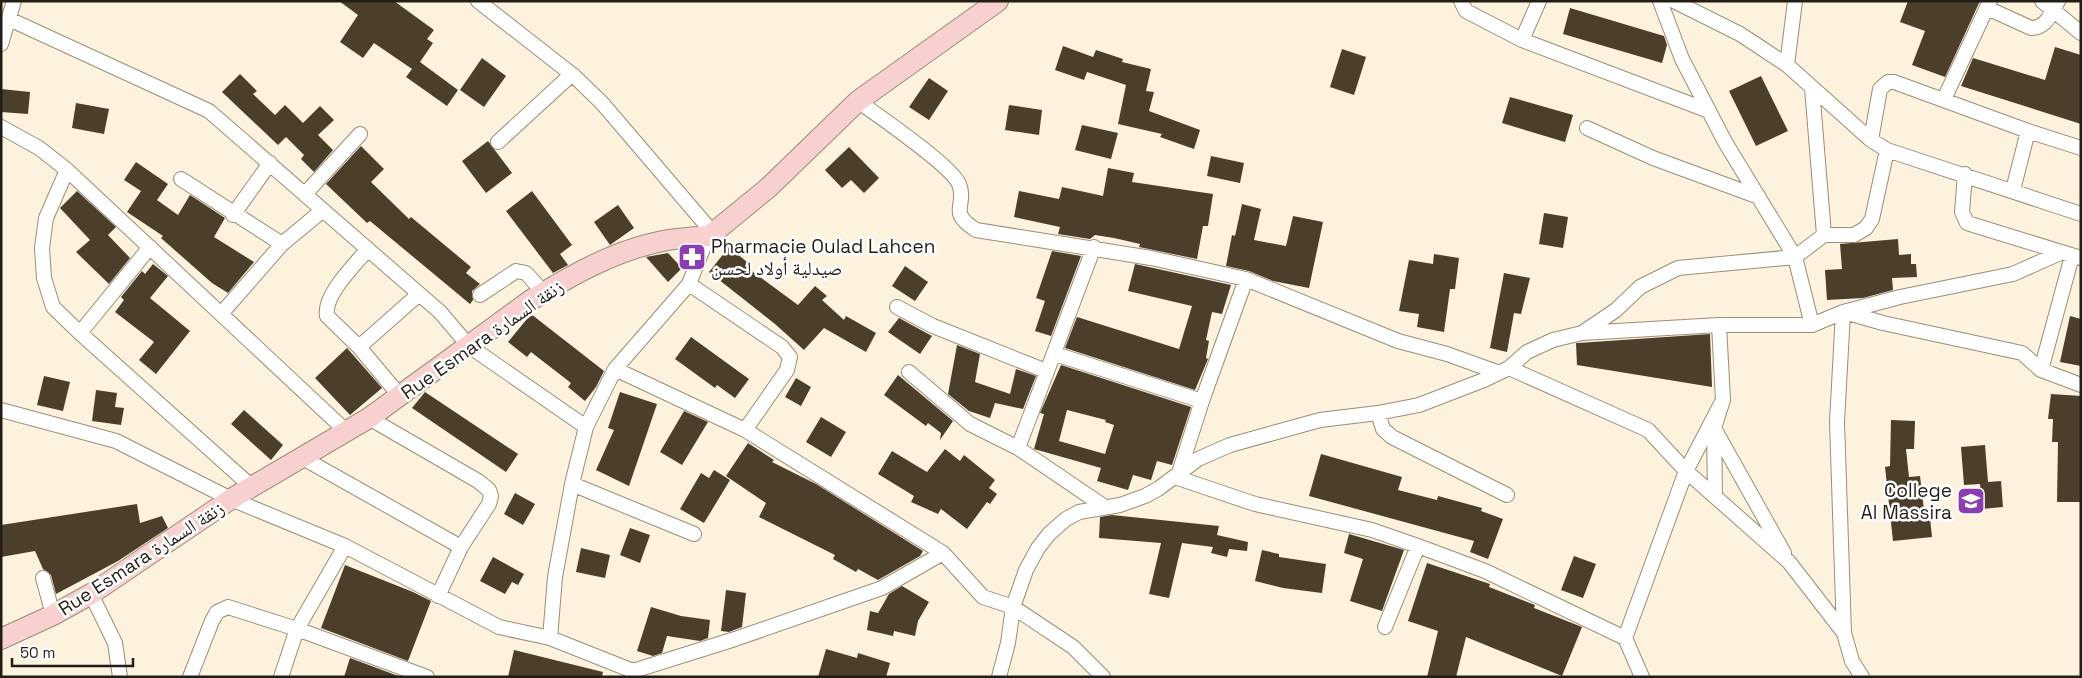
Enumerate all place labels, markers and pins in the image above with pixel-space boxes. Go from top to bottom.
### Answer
place label: Pharmacie Oulad Lahcen صيدلية أولاد لحسن [711,234,935,281]
pharmacy icon: Pharmacie Oulad Lahcen صيدلية أولاد لحسن [677,242,707,272]
place label: College Al Massira [1861,478,1952,525]
school or university icon: College Al Massira [1956,486,1986,516]

